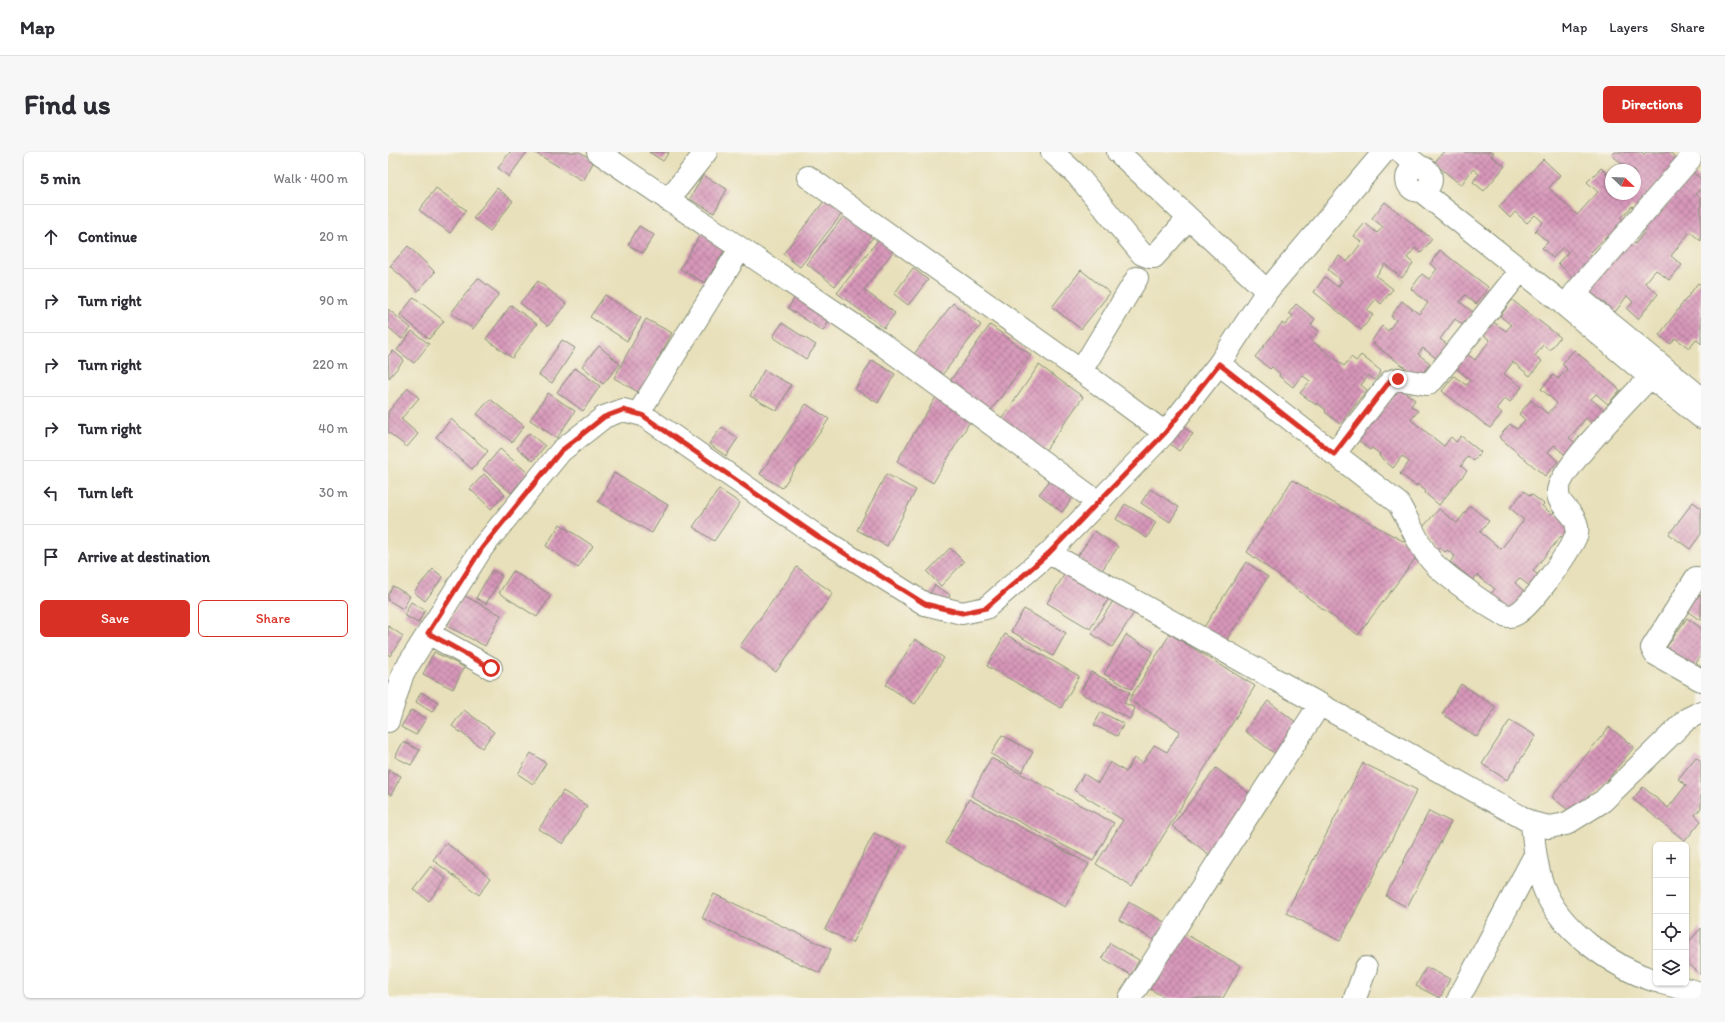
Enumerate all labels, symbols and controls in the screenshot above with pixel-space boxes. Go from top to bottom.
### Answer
text: Map [20,16,55,39]
text: Map [1562,19,1587,36]
text: Layers [1609,19,1648,36]
text: Share [1670,19,1705,36]
button: Directions [1603,86,1701,123]
text: Find us [24,87,111,121]
north arrow [1605,164,1641,200]
text: 5 min [40,168,80,188]
text: Walk · 400 m [274,171,348,186]
icon: ahead [40,226,62,248]
text: Continue [78,228,137,246]
text: 20 m [319,229,348,244]
icon: right [40,290,62,312]
text: Turn right [78,292,142,310]
text: 90 m [319,293,348,308]
icon: right [40,354,62,376]
text: Turn right [78,356,142,374]
text: 220 m [312,357,348,372]
route end [1389,370,1407,388]
icon: right [40,418,62,440]
text: Turn right [78,420,142,438]
text: 40 m [318,421,348,436]
icon: left [40,482,62,504]
text: Turn left [78,484,133,502]
text: 30 m [319,485,348,500]
icon: arrive [40,546,62,568]
text: Arrive at destination [78,548,210,566]
button: Save [40,600,190,637]
button: Share [198,600,348,637]
route start [482,659,500,677]
map controls [1653,842,1689,986]
button: + [1653,842,1689,878]
button: − [1653,878,1689,914]
button: locate [1653,914,1689,950]
button: layers [1653,950,1689,986]

